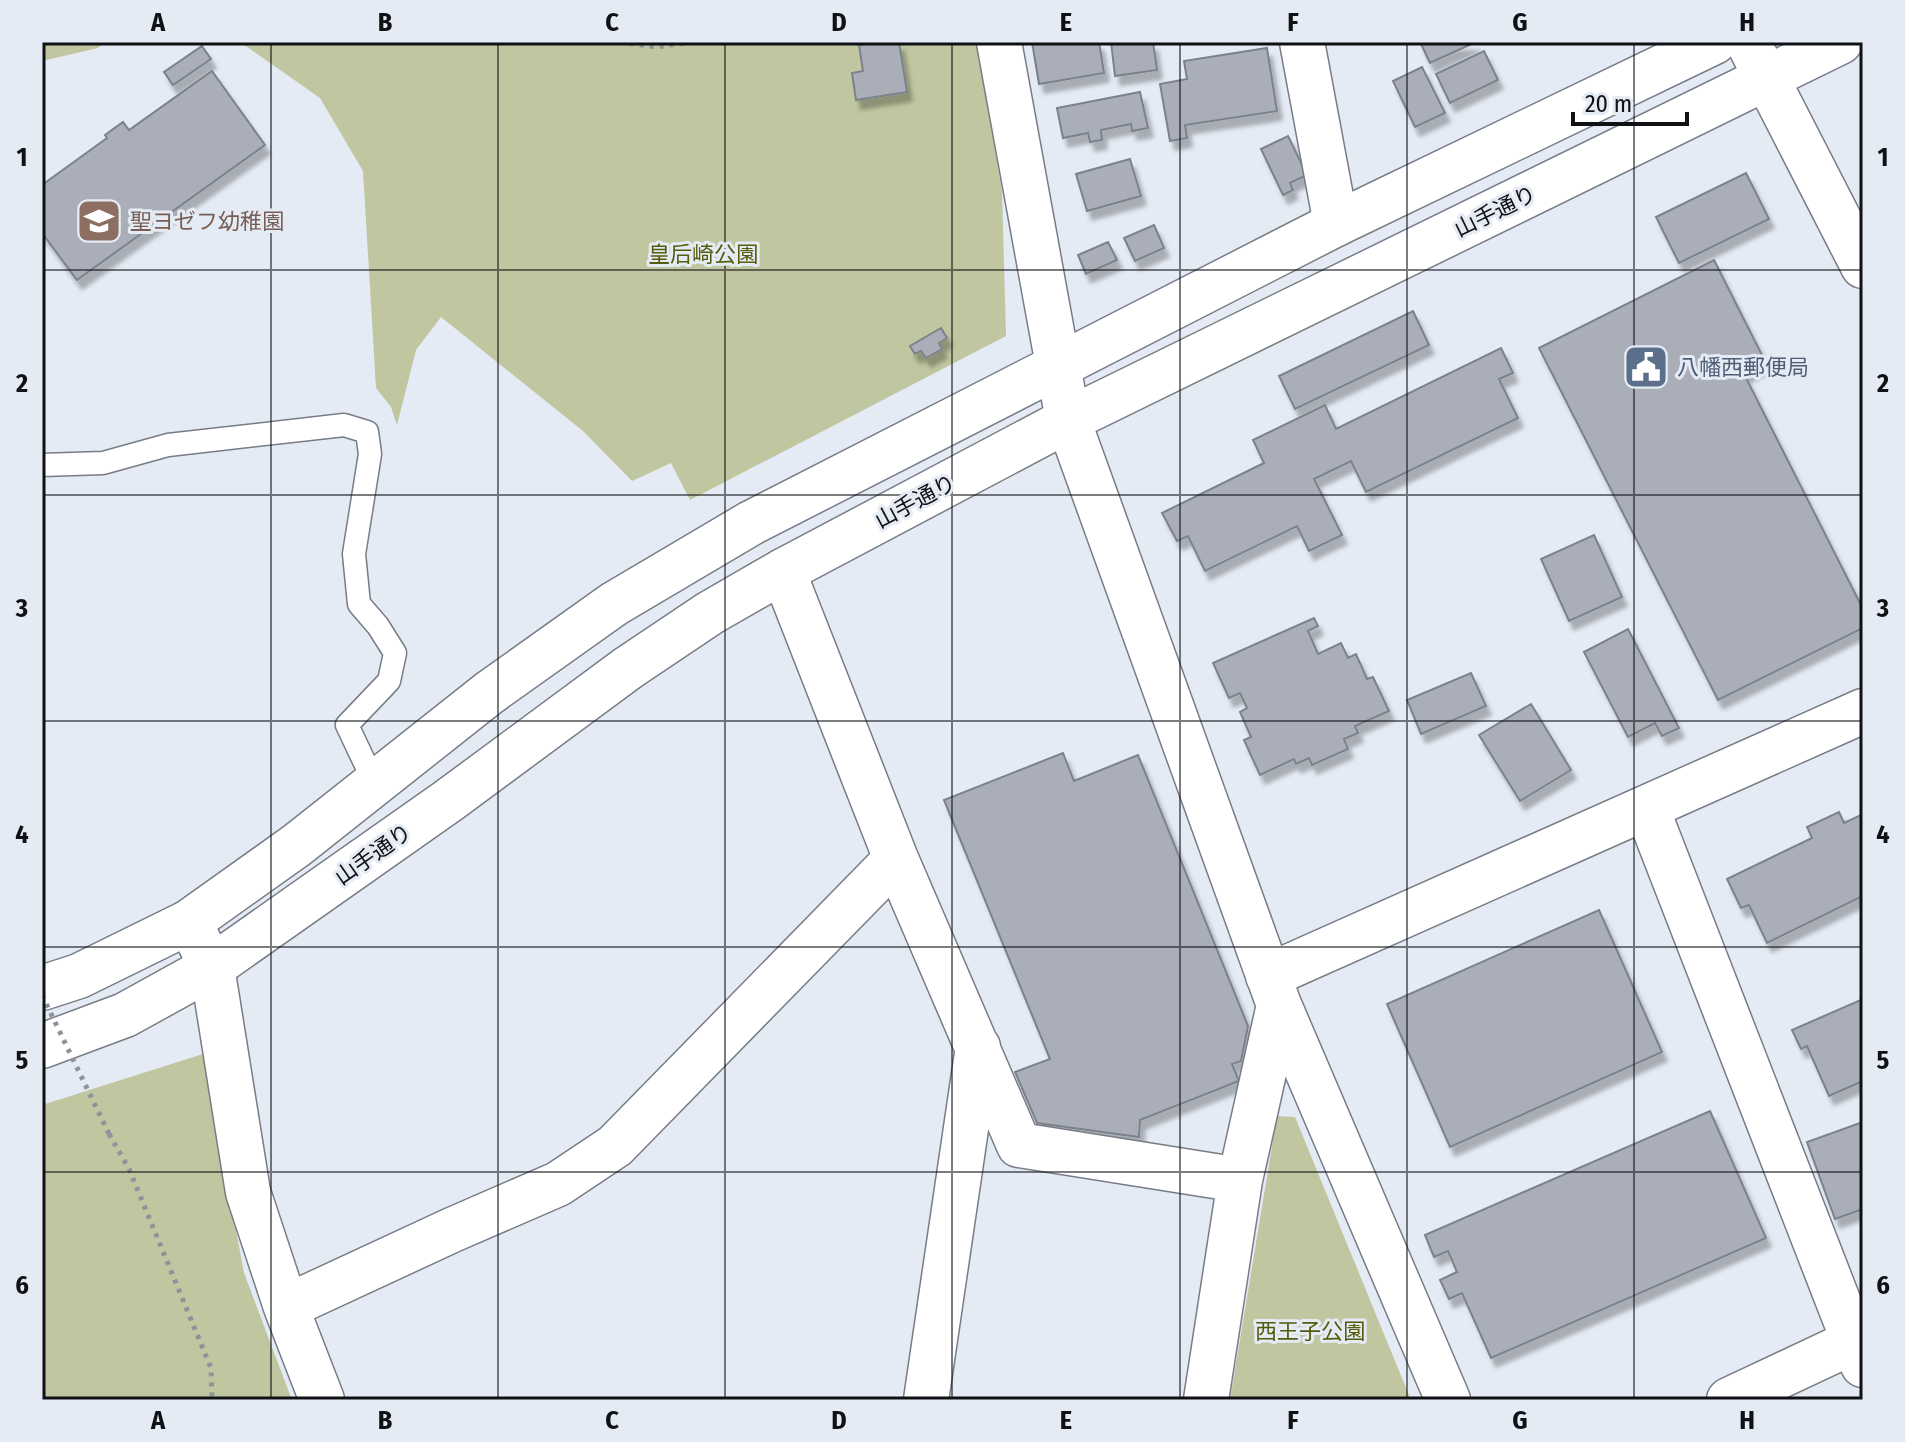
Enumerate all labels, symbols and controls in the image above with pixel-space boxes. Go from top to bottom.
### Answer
text: A [150,7,166,38]
text: B [378,7,393,38]
text: C [605,7,619,38]
text: D [831,7,847,38]
text: E [1060,7,1072,38]
text: F [1287,7,1299,38]
text: G [1512,7,1528,38]
text: H [1739,7,1755,38]
scale bar [1573,76,1687,126]
text: 20 m [1585,90,1632,118]
text: 1 [17,142,28,173]
text: 1 [1878,142,1889,173]
street label: 山手通り [1450,180,1541,243]
school or university icon: 聖ヨゼフ幼稚園 [75,197,123,245]
place label: 聖ヨゼフ幼稚園 [130,208,284,235]
park label: 皇后崎公園 [648,241,758,268]
public building icon: 八幡西郵便局 [1622,343,1670,391]
place label: 八幡西郵便局 [1677,354,1809,381]
text: 2 [15,368,28,399]
text: 2 [1876,368,1889,399]
street label: 山手通り [870,469,960,534]
text: 3 [15,593,28,624]
text: 3 [1876,593,1889,624]
street label: 山手通り [329,818,417,891]
text: 4 [15,819,29,850]
text: 4 [1876,819,1890,850]
text: 5 [16,1045,29,1076]
text: 5 [1877,1045,1890,1076]
text: 6 [15,1270,29,1301]
text: 6 [1876,1270,1890,1301]
park label: 西王子公園 [1255,1318,1365,1345]
text: A [150,1405,166,1436]
text: B [378,1405,393,1436]
text: C [605,1405,619,1436]
text: D [831,1405,847,1436]
text: E [1060,1405,1072,1436]
text: F [1287,1405,1299,1436]
text: G [1512,1405,1528,1436]
text: H [1739,1405,1755,1436]

